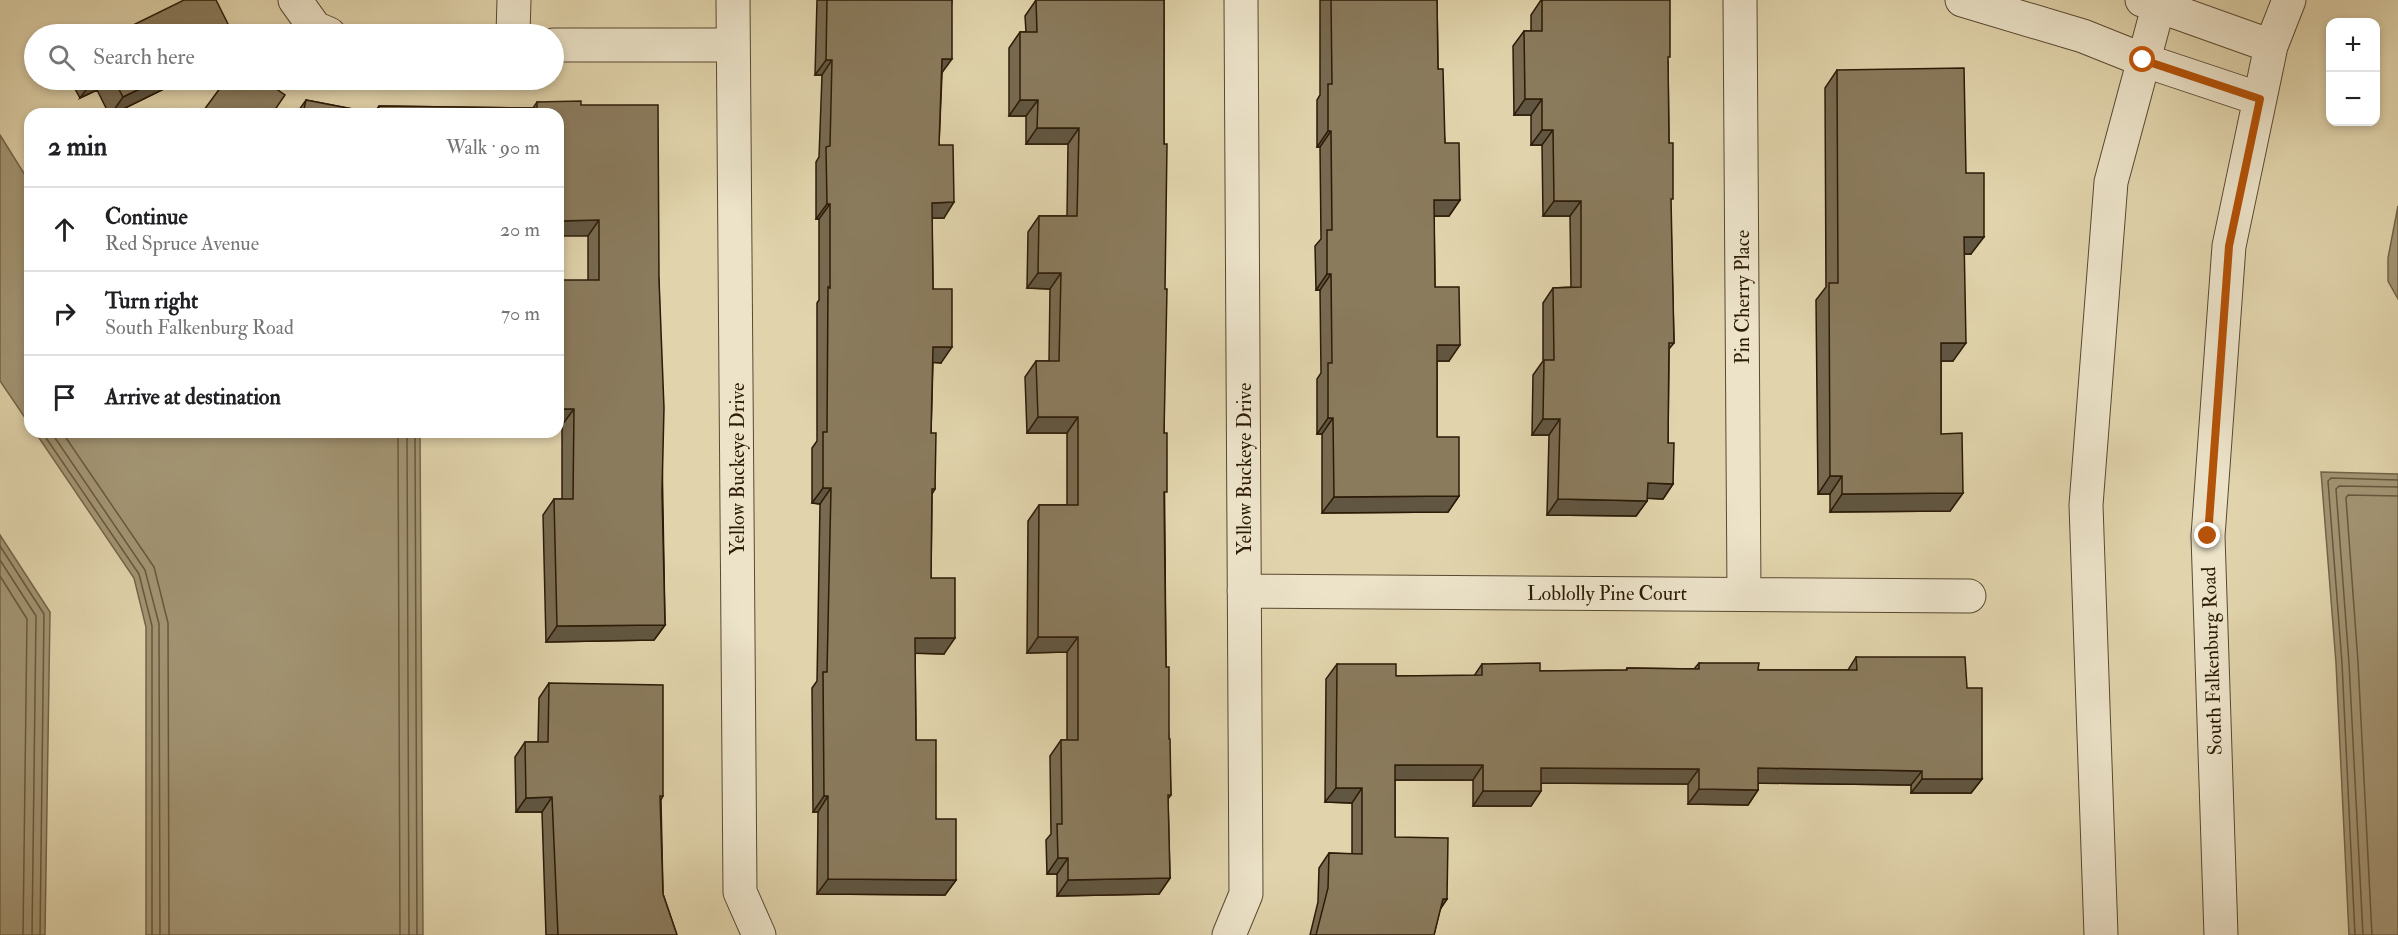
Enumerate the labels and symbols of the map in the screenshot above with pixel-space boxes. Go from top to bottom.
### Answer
route start [2129,46,2155,72]
street label: Pin Cherry Place [1730,230,1755,364]
street label: Yellow Buckeye Drive [725,383,750,555]
street label: Yellow Buckeye Drive [1232,383,1257,555]
route end [2194,522,2220,548]
street label: South Falkenburg Road [2196,566,2228,756]
street label: Loblolly Pine Court [1527,581,1688,606]

